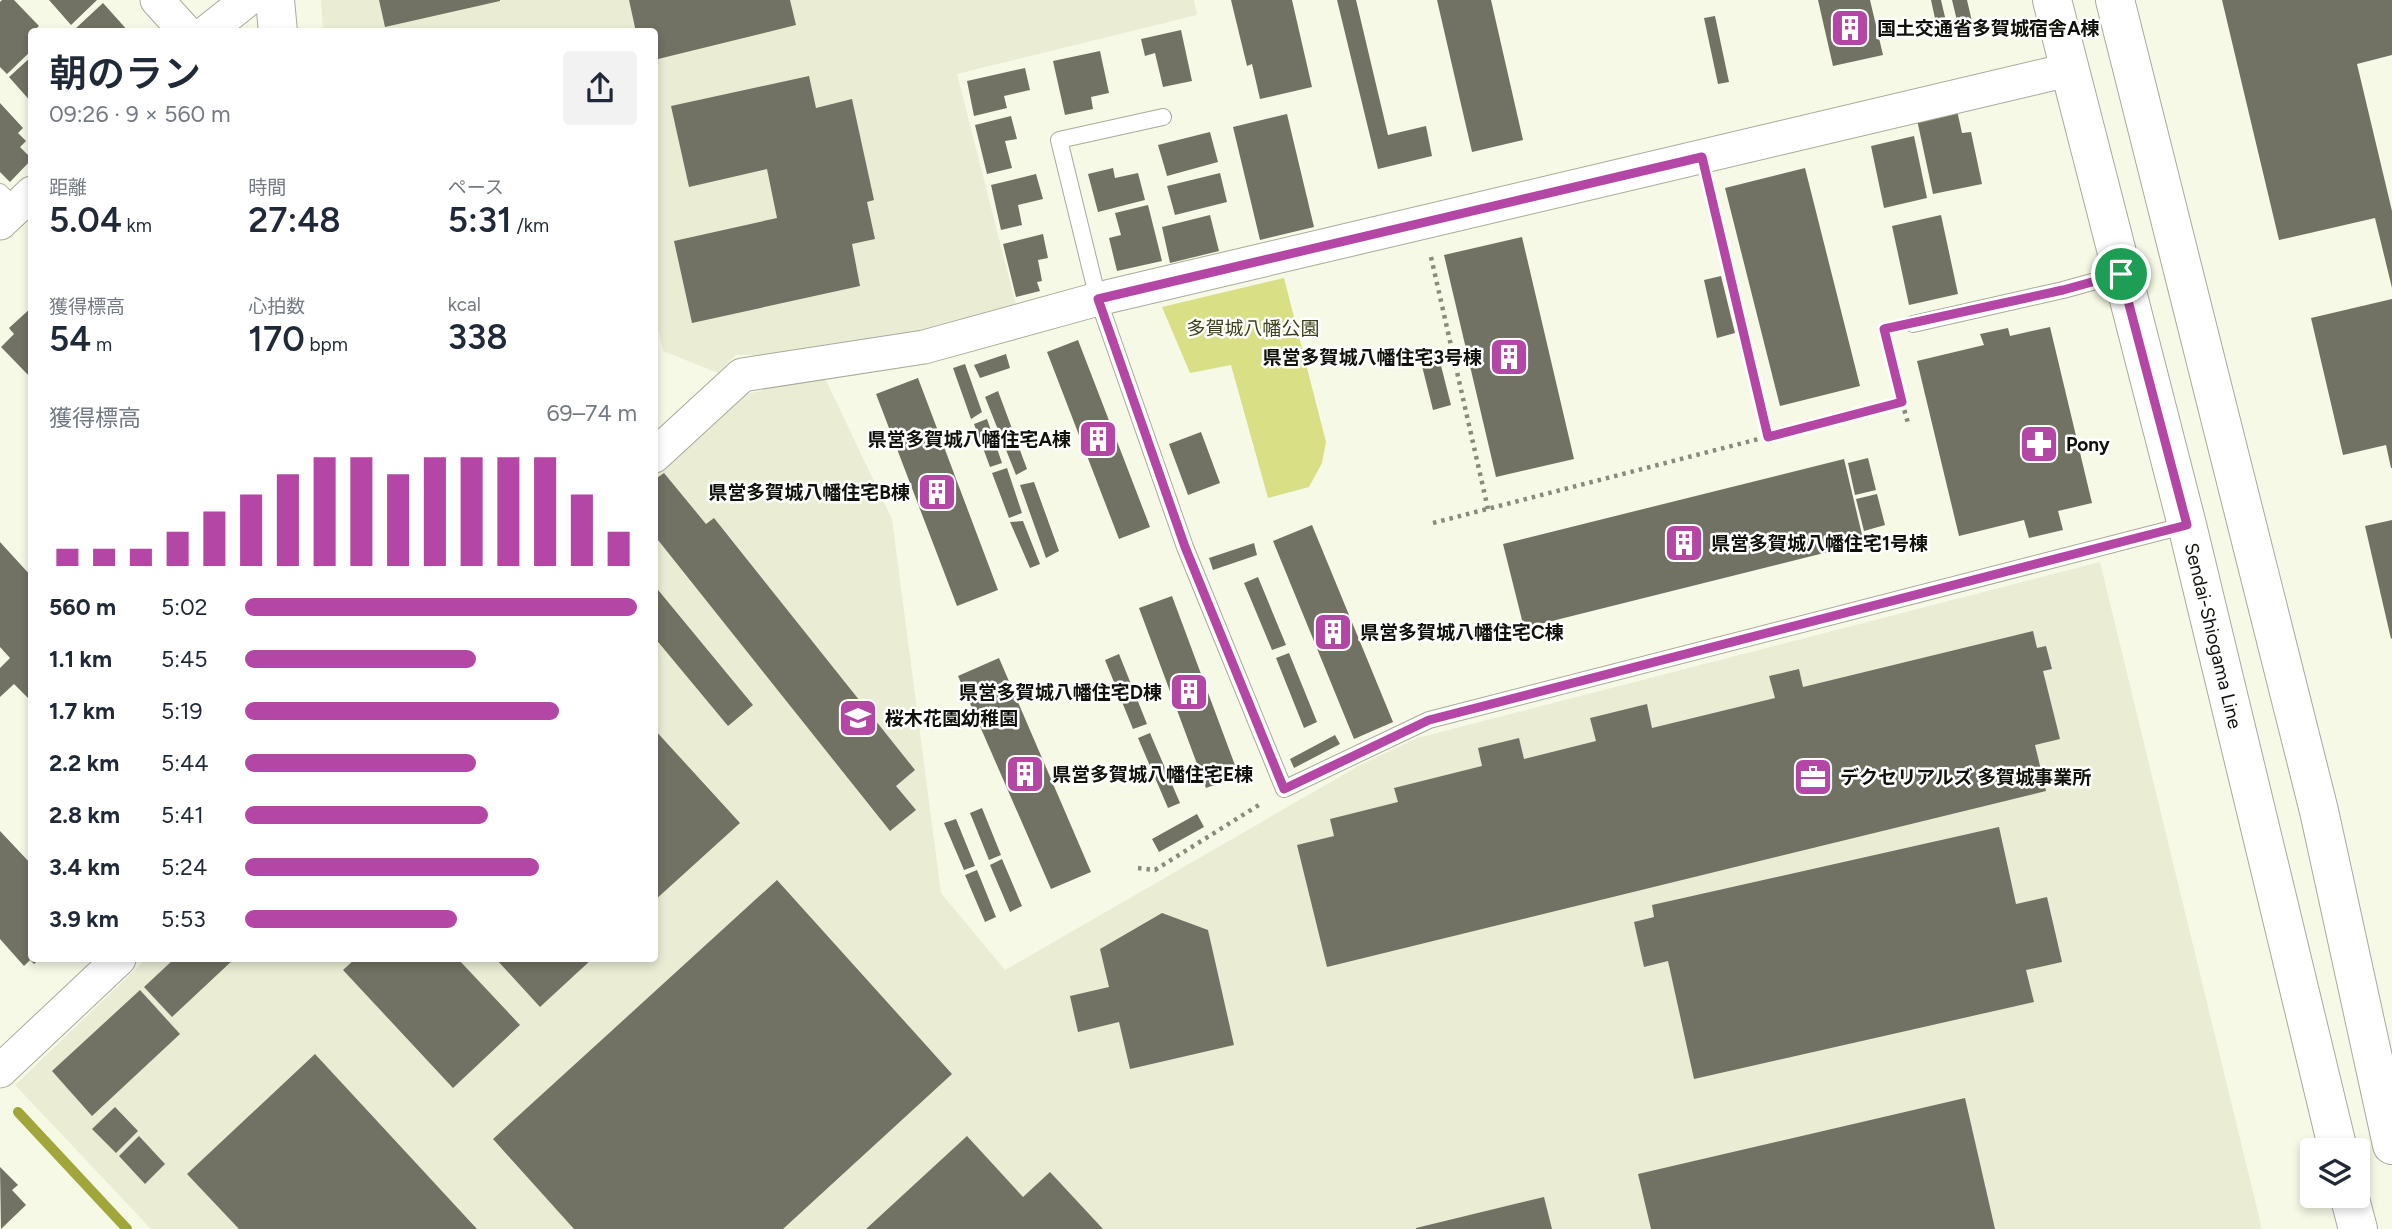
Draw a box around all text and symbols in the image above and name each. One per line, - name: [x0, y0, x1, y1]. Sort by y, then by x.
- building icon: 国土交通省多賀城宿舎A棟: [1829, 7, 1871, 49]
- place label: 国土交通省多賀城宿舎A棟: [1877, 17, 2100, 40]
- text: 朝のラン: [49, 51, 201, 97]
- button: share: [563, 51, 637, 125]
- text: 09:26 · 9 × 560 m: [49, 100, 231, 128]
- text: 距離: [49, 176, 87, 199]
- text: 時間: [248, 176, 286, 199]
- text: ペース: [448, 176, 504, 199]
- text: 5.04: [49, 199, 122, 241]
- text: 27:48: [248, 199, 341, 241]
- text: 5:31: [448, 199, 512, 241]
- text: km: [122, 214, 152, 237]
- text: /km: [512, 214, 549, 237]
- pin: [2091, 244, 2151, 304]
- icon: arrive: [2102, 255, 2140, 293]
- text: kcal: [448, 293, 481, 316]
- text: 獲得標高: [49, 295, 125, 318]
- text: 心拍数: [248, 295, 305, 318]
- text: 338: [448, 316, 508, 358]
- park label: 多賀城八幡公園: [1186, 317, 1320, 340]
- text: 54: [49, 318, 91, 360]
- text: 170: [248, 318, 305, 360]
- text: m: [91, 333, 112, 356]
- text: bpm: [305, 333, 348, 356]
- building icon: 県営多賀城八幡住宅3号棟: [1488, 336, 1530, 378]
- place label: 県営多賀城八幡住宅3号棟: [1262, 346, 1482, 369]
- text: 69–74 m: [546, 399, 637, 427]
- text: 獲得標高: [49, 404, 141, 432]
- building icon: 県営多賀城八幡住宅A棟: [1077, 418, 1119, 460]
- pharmacy icon: Pony: [2018, 423, 2060, 465]
- place label: 県営多賀城八幡住宅A棟: [867, 428, 1071, 451]
- place label: Pony: [2066, 433, 2110, 456]
- building icon: 県営多賀城八幡住宅B棟: [916, 471, 958, 513]
- place label: 県営多賀城八幡住宅B棟: [708, 481, 910, 504]
- building icon: 県営多賀城八幡住宅1号棟: [1663, 522, 1705, 564]
- place label: 県営多賀城八幡住宅1号棟: [1711, 532, 1928, 555]
- street label: Sendai-Shiogama Line: [2180, 541, 2247, 731]
- text: 560 m: [49, 593, 116, 621]
- text: 5:02: [161, 593, 208, 621]
- building icon: 県営多賀城八幡住宅C棟: [1312, 611, 1354, 653]
- place label: 県営多賀城八幡住宅C棟: [1360, 621, 1564, 644]
- text: 1.1 km: [49, 645, 112, 673]
- text: 5:45: [161, 645, 208, 673]
- building icon: 県営多賀城八幡住宅D棟: [1168, 671, 1210, 713]
- place label: 県営多賀城八幡住宅D棟: [959, 681, 1162, 704]
- text: 1.7 km: [49, 697, 115, 725]
- text: 5:19: [161, 697, 203, 725]
- school or university icon: 桜木花園幼稚園: [837, 697, 879, 739]
- place label: 桜木花園幼稚園: [885, 707, 1018, 730]
- text: 2.2 km: [49, 749, 119, 777]
- text: 5:44: [161, 749, 209, 777]
- building icon: 県営多賀城八幡住宅E棟: [1004, 753, 1046, 795]
- office icon: デクセリアルズ 多賀城事業所: [1792, 756, 1834, 798]
- place label: 県営多賀城八幡住宅E棟: [1052, 763, 1253, 786]
- place label: デクセリアルズ 多賀城事業所: [1840, 766, 2091, 789]
- text: 2.8 km: [49, 801, 120, 829]
- text: 5:41: [161, 801, 204, 829]
- text: 3.4 km: [49, 853, 120, 881]
- text: 5:24: [161, 853, 207, 881]
- text: 3.9 km: [49, 905, 119, 933]
- text: 5:53: [161, 905, 206, 933]
- map controls: [2300, 1138, 2370, 1208]
- button: layers: [2300, 1138, 2370, 1208]

